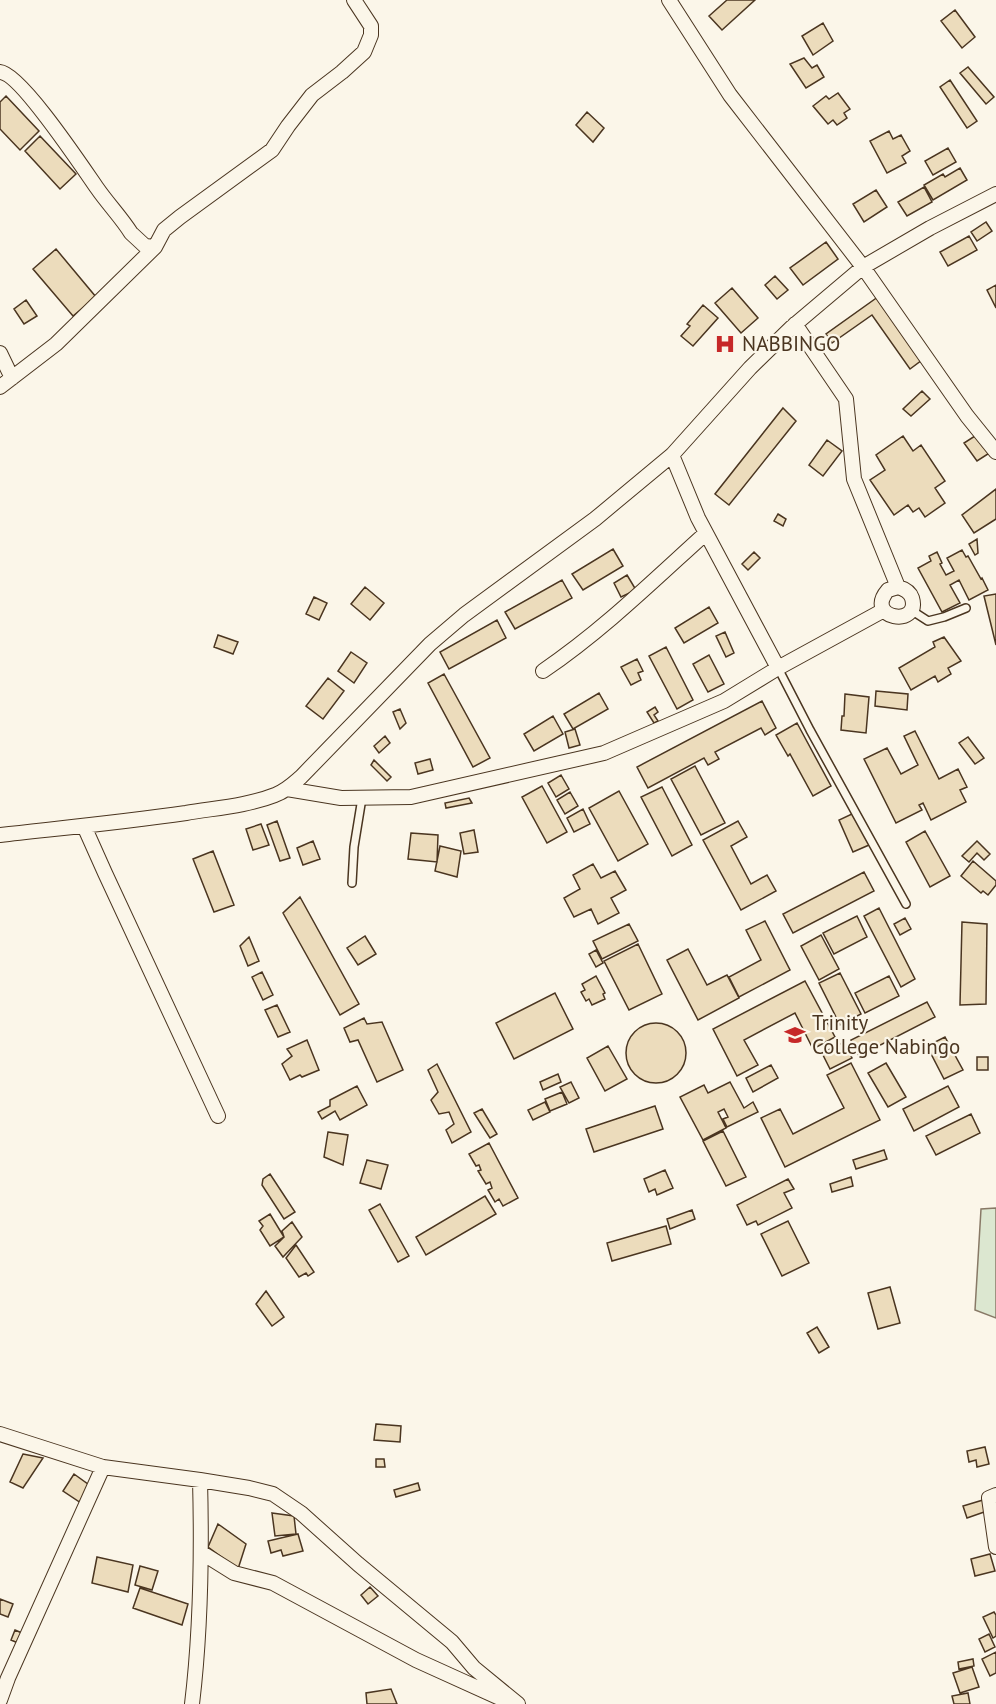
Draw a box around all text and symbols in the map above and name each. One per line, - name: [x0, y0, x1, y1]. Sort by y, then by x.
- place label: NABBINGO: [742, 330, 840, 357]
- hospital icon: NABBINGO: [713, 332, 737, 356]
- place label: Trinity College Nabingo: [812, 1009, 960, 1060]
- school or university icon: Trinity College Nabingo: [783, 1023, 807, 1047]

